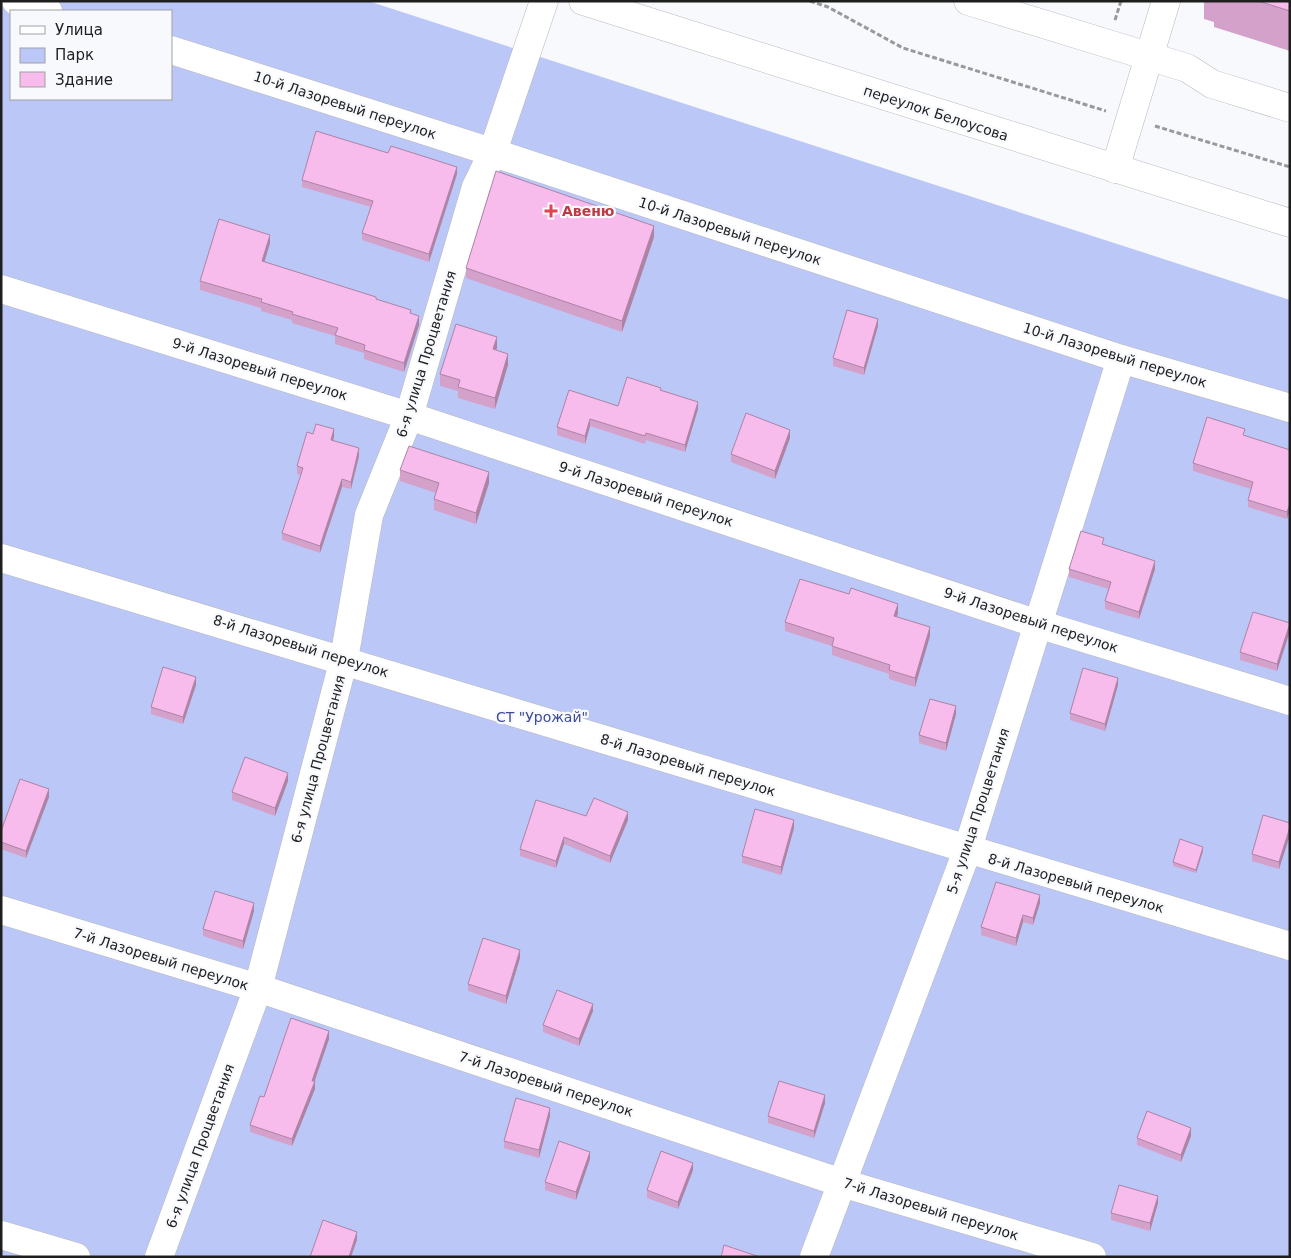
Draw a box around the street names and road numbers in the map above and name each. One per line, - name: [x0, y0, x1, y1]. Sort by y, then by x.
- street label: 10-й Лазоревый переулок: [252, 68, 438, 142]
- street label: переулок Белоусова: [862, 82, 1010, 144]
- street label: 10-й Лазоревый переулок: [637, 194, 823, 268]
- street label: 6-я улица Процветания: [393, 269, 459, 439]
- street label: 10-й Лазоревый переулок: [1021, 319, 1209, 391]
- street label: 9-й Лазоревый переулок: [170, 335, 350, 403]
- street label: 9-й Лазоревый переулок: [557, 458, 735, 530]
- street label: 9-й Лазоревый переулок: [942, 584, 1120, 656]
- street label: 8-й Лазоревый переулок: [211, 612, 391, 680]
- street label: 6-я улица Процветания: [288, 673, 348, 845]
- street label: 5-я улица Процветания: [944, 726, 1012, 896]
- street label: 8-й Лазоревый переулок: [598, 731, 778, 799]
- street label: 8-й Лазоревый переулок: [986, 850, 1166, 916]
- street label: 7-й Лазоревый переулок: [71, 925, 251, 993]
- street label: 7-й Лазоревый переулок: [457, 1048, 635, 1120]
- street label: 6-я улица Процветания: [163, 1062, 237, 1230]
- street label: 7-й Лазоревый переулок: [841, 1175, 1021, 1243]

